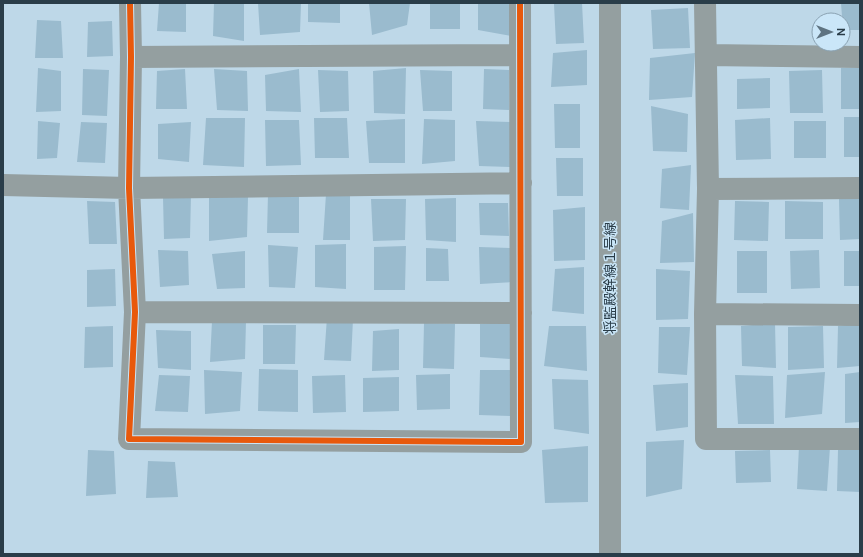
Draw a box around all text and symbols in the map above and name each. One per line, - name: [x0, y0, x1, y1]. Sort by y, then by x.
- north arrow: [811, 12, 851, 52]
- text: N: [834, 28, 848, 36]
- street label: 将監殿幹線１号線: [601, 222, 619, 334]

